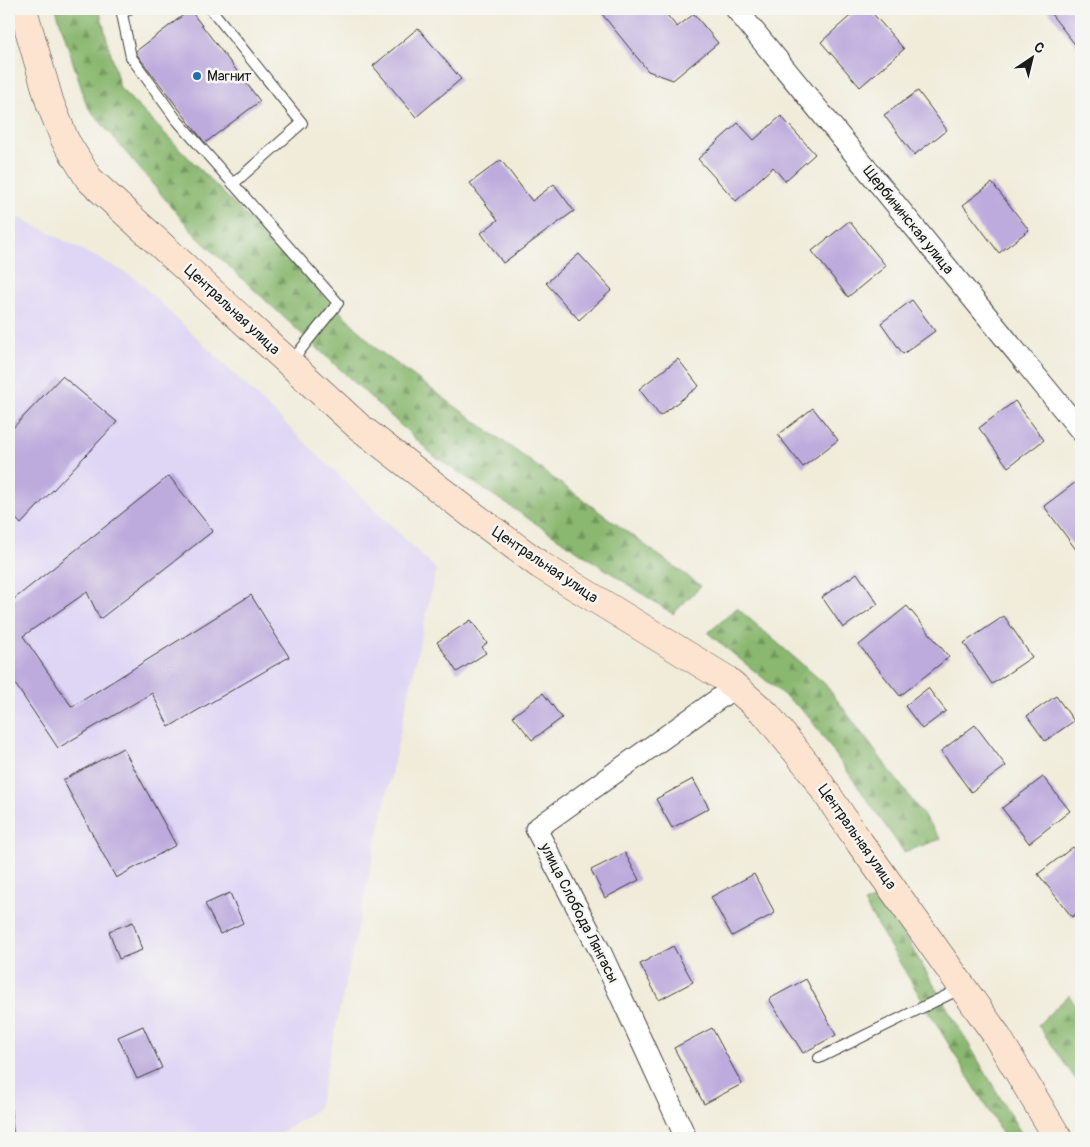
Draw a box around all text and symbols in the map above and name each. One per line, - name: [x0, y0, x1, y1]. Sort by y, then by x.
- north arrow: [1008, 32, 1058, 82]
- text: С: [1031, 38, 1048, 57]
- place label: Магнит: [207, 67, 252, 86]
- marker: Магнит: [191, 70, 203, 82]
- street label: Щербининская улица: [858, 162, 958, 278]
- street label: Центральная улица: [180, 261, 284, 359]
- street label: Центральная улица: [488, 522, 602, 608]
- street label: Центральная улица: [814, 781, 900, 893]
- street label: улица Слобода Лянгасы: [535, 839, 623, 986]

